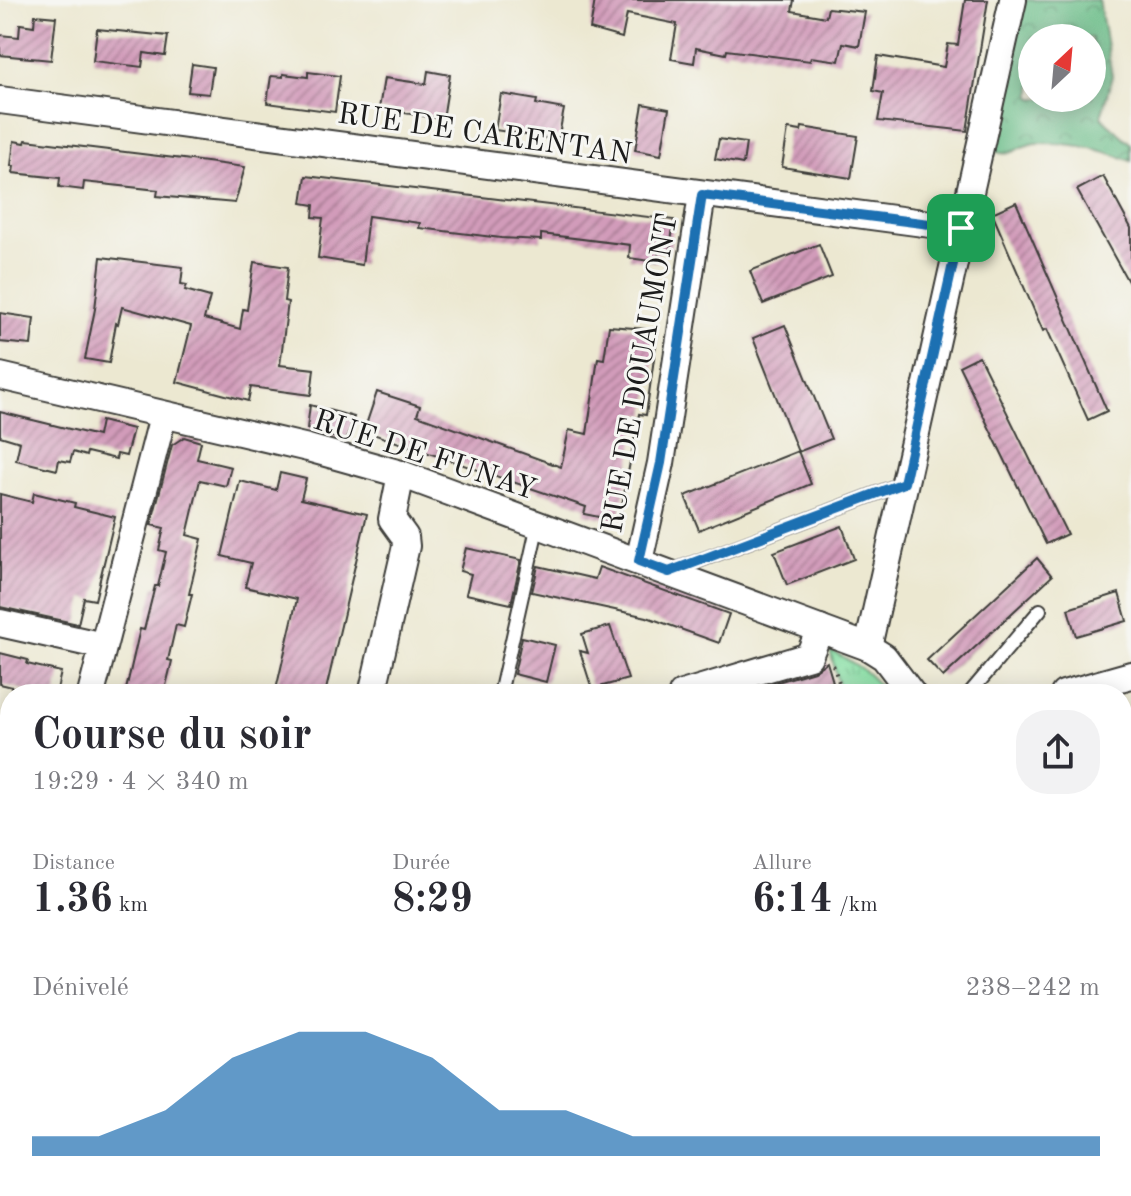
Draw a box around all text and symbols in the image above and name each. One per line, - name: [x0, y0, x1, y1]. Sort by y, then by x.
- north arrow: [1018, 24, 1106, 112]
- map controls: [1018, 24, 1106, 112]
- street label: RUE DE CARENTAN: [335, 99, 634, 171]
- pin: [927, 194, 995, 262]
- icon: arrive: [939, 206, 983, 250]
- street label: RUE DE DOUAUMONT: [598, 211, 684, 536]
- street label: RUE DE FUNAY: [309, 406, 540, 506]
- button: share: [1016, 710, 1100, 794]
- text: Course du soir: [32, 714, 312, 758]
- text: 19:29 · 4 × 340 m: [32, 769, 249, 795]
- text: Distance: [32, 852, 115, 874]
- text: Durée: [392, 852, 450, 874]
- text: Allure: [752, 852, 812, 874]
- text: 1.36: [32, 881, 113, 921]
- text: 8:29: [392, 881, 473, 921]
- text: 6:14: [752, 881, 833, 921]
- text: km: [113, 894, 148, 916]
- text: /km: [833, 894, 878, 916]
- text: Dénivelé: [32, 975, 129, 1001]
- text: 238–242 m: [965, 975, 1100, 1001]

